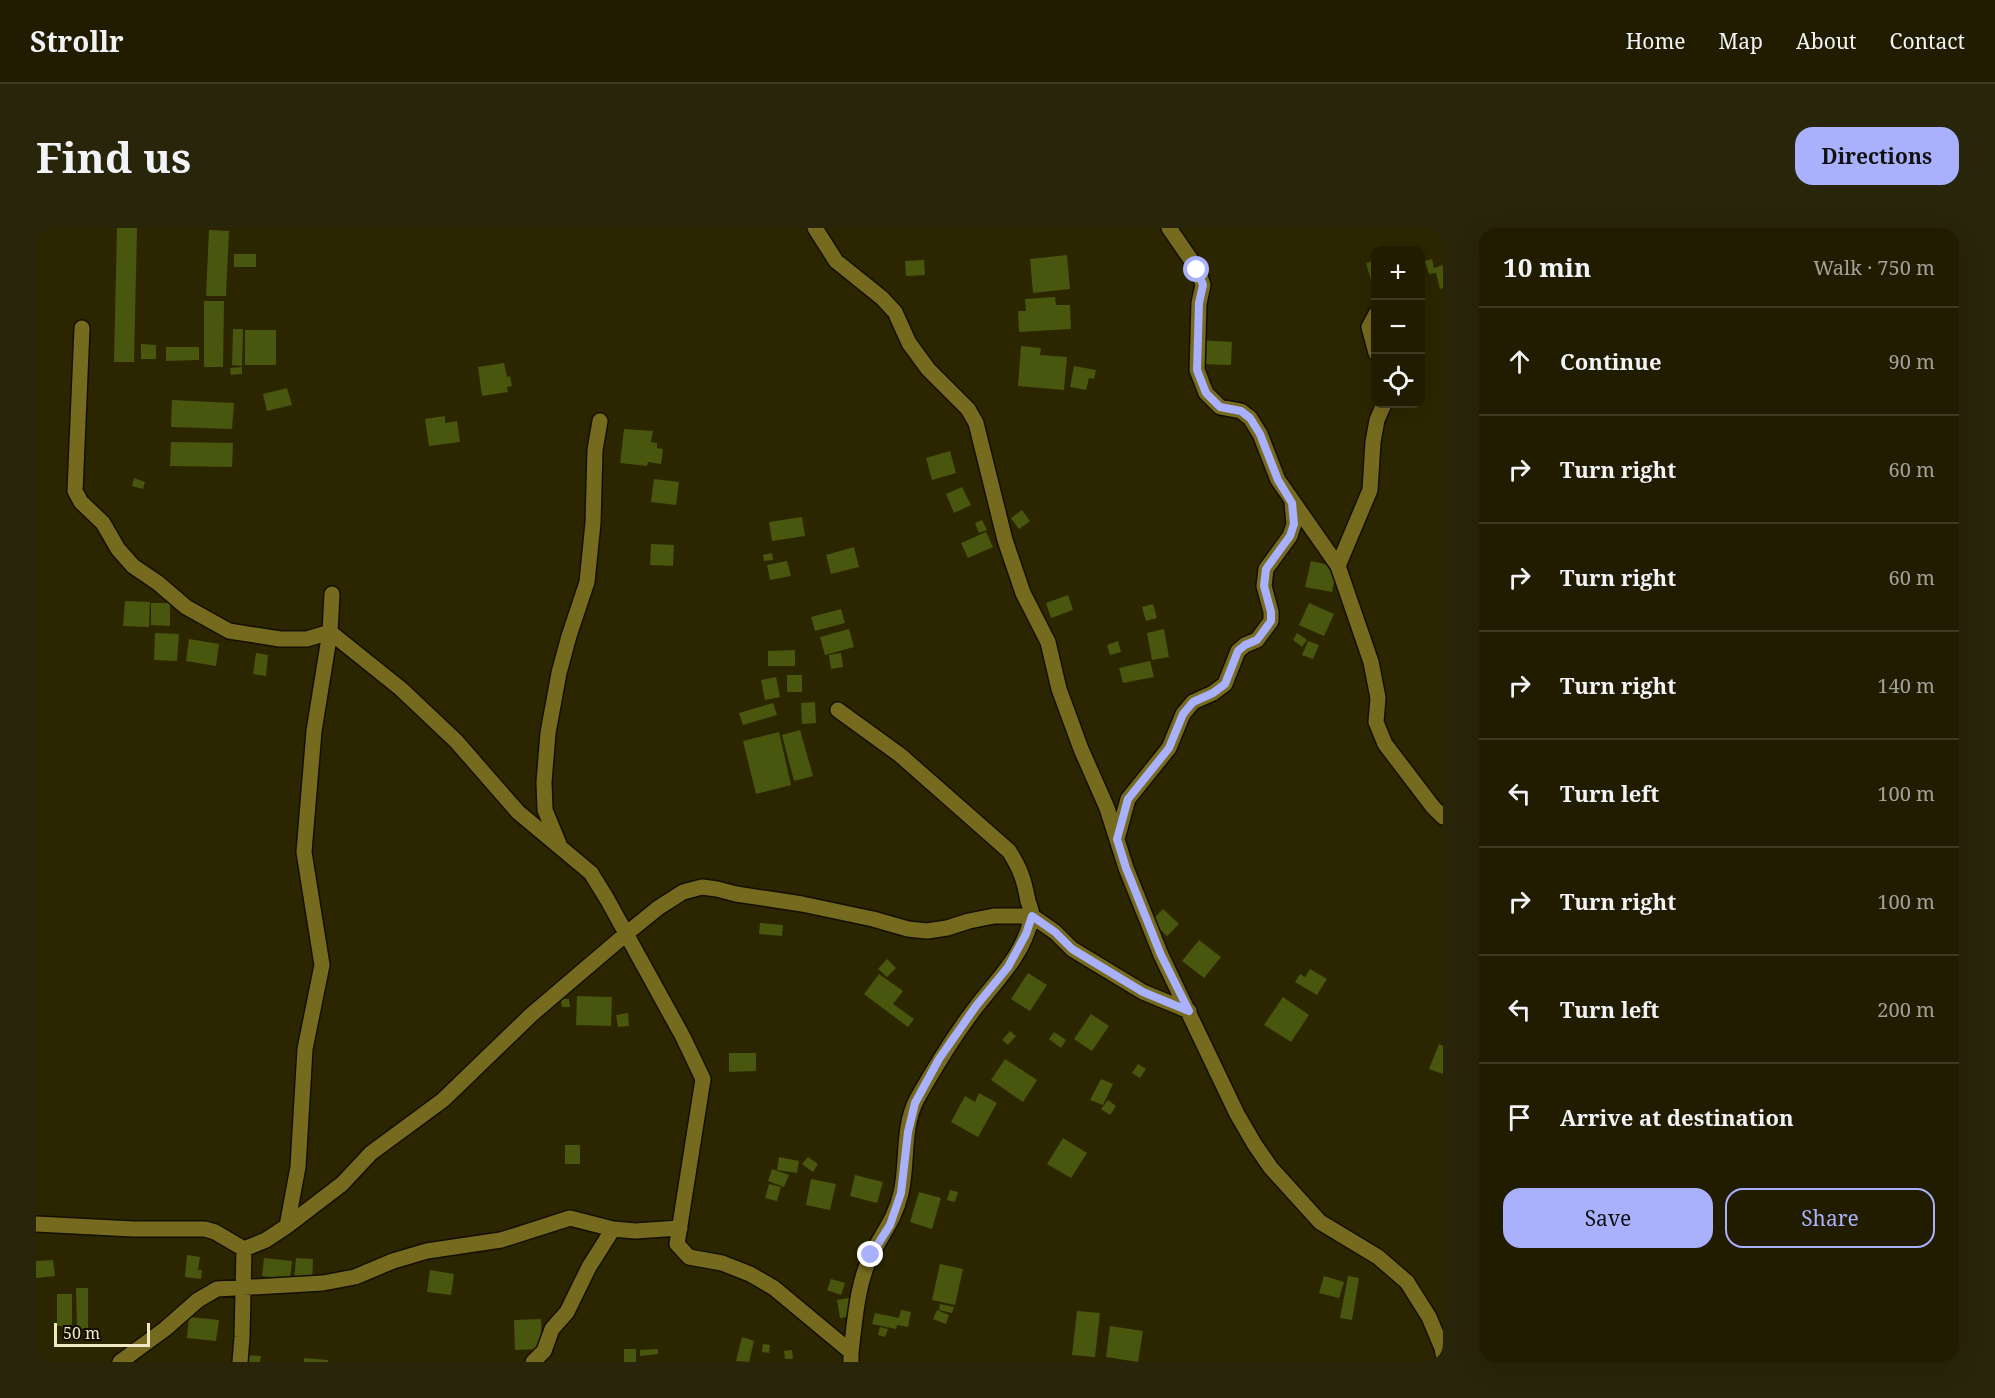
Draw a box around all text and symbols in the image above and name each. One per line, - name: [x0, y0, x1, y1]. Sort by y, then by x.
- text: Strollr: [30, 22, 124, 60]
- text: Home: [1626, 27, 1686, 55]
- text: Map: [1719, 27, 1763, 55]
- text: About: [1796, 27, 1857, 55]
- text: Contact: [1890, 27, 1965, 55]
- button: Directions: [1795, 127, 1959, 185]
- text: Find us: [36, 128, 191, 185]
- map controls: [1371, 246, 1425, 408]
- button: +: [1371, 246, 1425, 300]
- text: 10 min: [1503, 249, 1591, 285]
- text: Walk · 750 m: [1813, 254, 1935, 281]
- route start: [1183, 256, 1209, 282]
- button: −: [1371, 300, 1425, 354]
- icon: ahead: [1503, 345, 1536, 378]
- text: Continue: [1560, 346, 1662, 376]
- text: 90 m: [1889, 348, 1935, 375]
- button: locate: [1371, 354, 1425, 408]
- icon: right: [1503, 453, 1536, 486]
- text: Turn right: [1560, 454, 1676, 484]
- text: 60 m: [1889, 456, 1935, 483]
- icon: right: [1503, 561, 1536, 594]
- text: Turn right: [1560, 562, 1676, 592]
- text: 60 m: [1889, 564, 1935, 591]
- icon: right: [1503, 669, 1536, 702]
- text: Turn right: [1560, 670, 1676, 700]
- text: 140 m: [1877, 672, 1935, 699]
- icon: left: [1503, 777, 1536, 810]
- text: Turn left: [1560, 778, 1659, 808]
- text: 100 m: [1877, 780, 1935, 807]
- icon: right: [1503, 885, 1536, 918]
- text: Turn right: [1560, 886, 1676, 916]
- text: 100 m: [1877, 888, 1935, 915]
- icon: left: [1503, 993, 1536, 1026]
- text: Turn left: [1560, 994, 1659, 1024]
- text: 200 m: [1877, 996, 1935, 1023]
- icon: arrive: [1503, 1101, 1536, 1134]
- text: Arrive at destination: [1560, 1102, 1794, 1132]
- button: Save: [1503, 1188, 1713, 1248]
- button: Share: [1725, 1188, 1935, 1248]
- route end: [857, 1241, 883, 1267]
- scale bar: [54, 1320, 150, 1348]
- text: 50 m: [63, 1322, 100, 1344]

